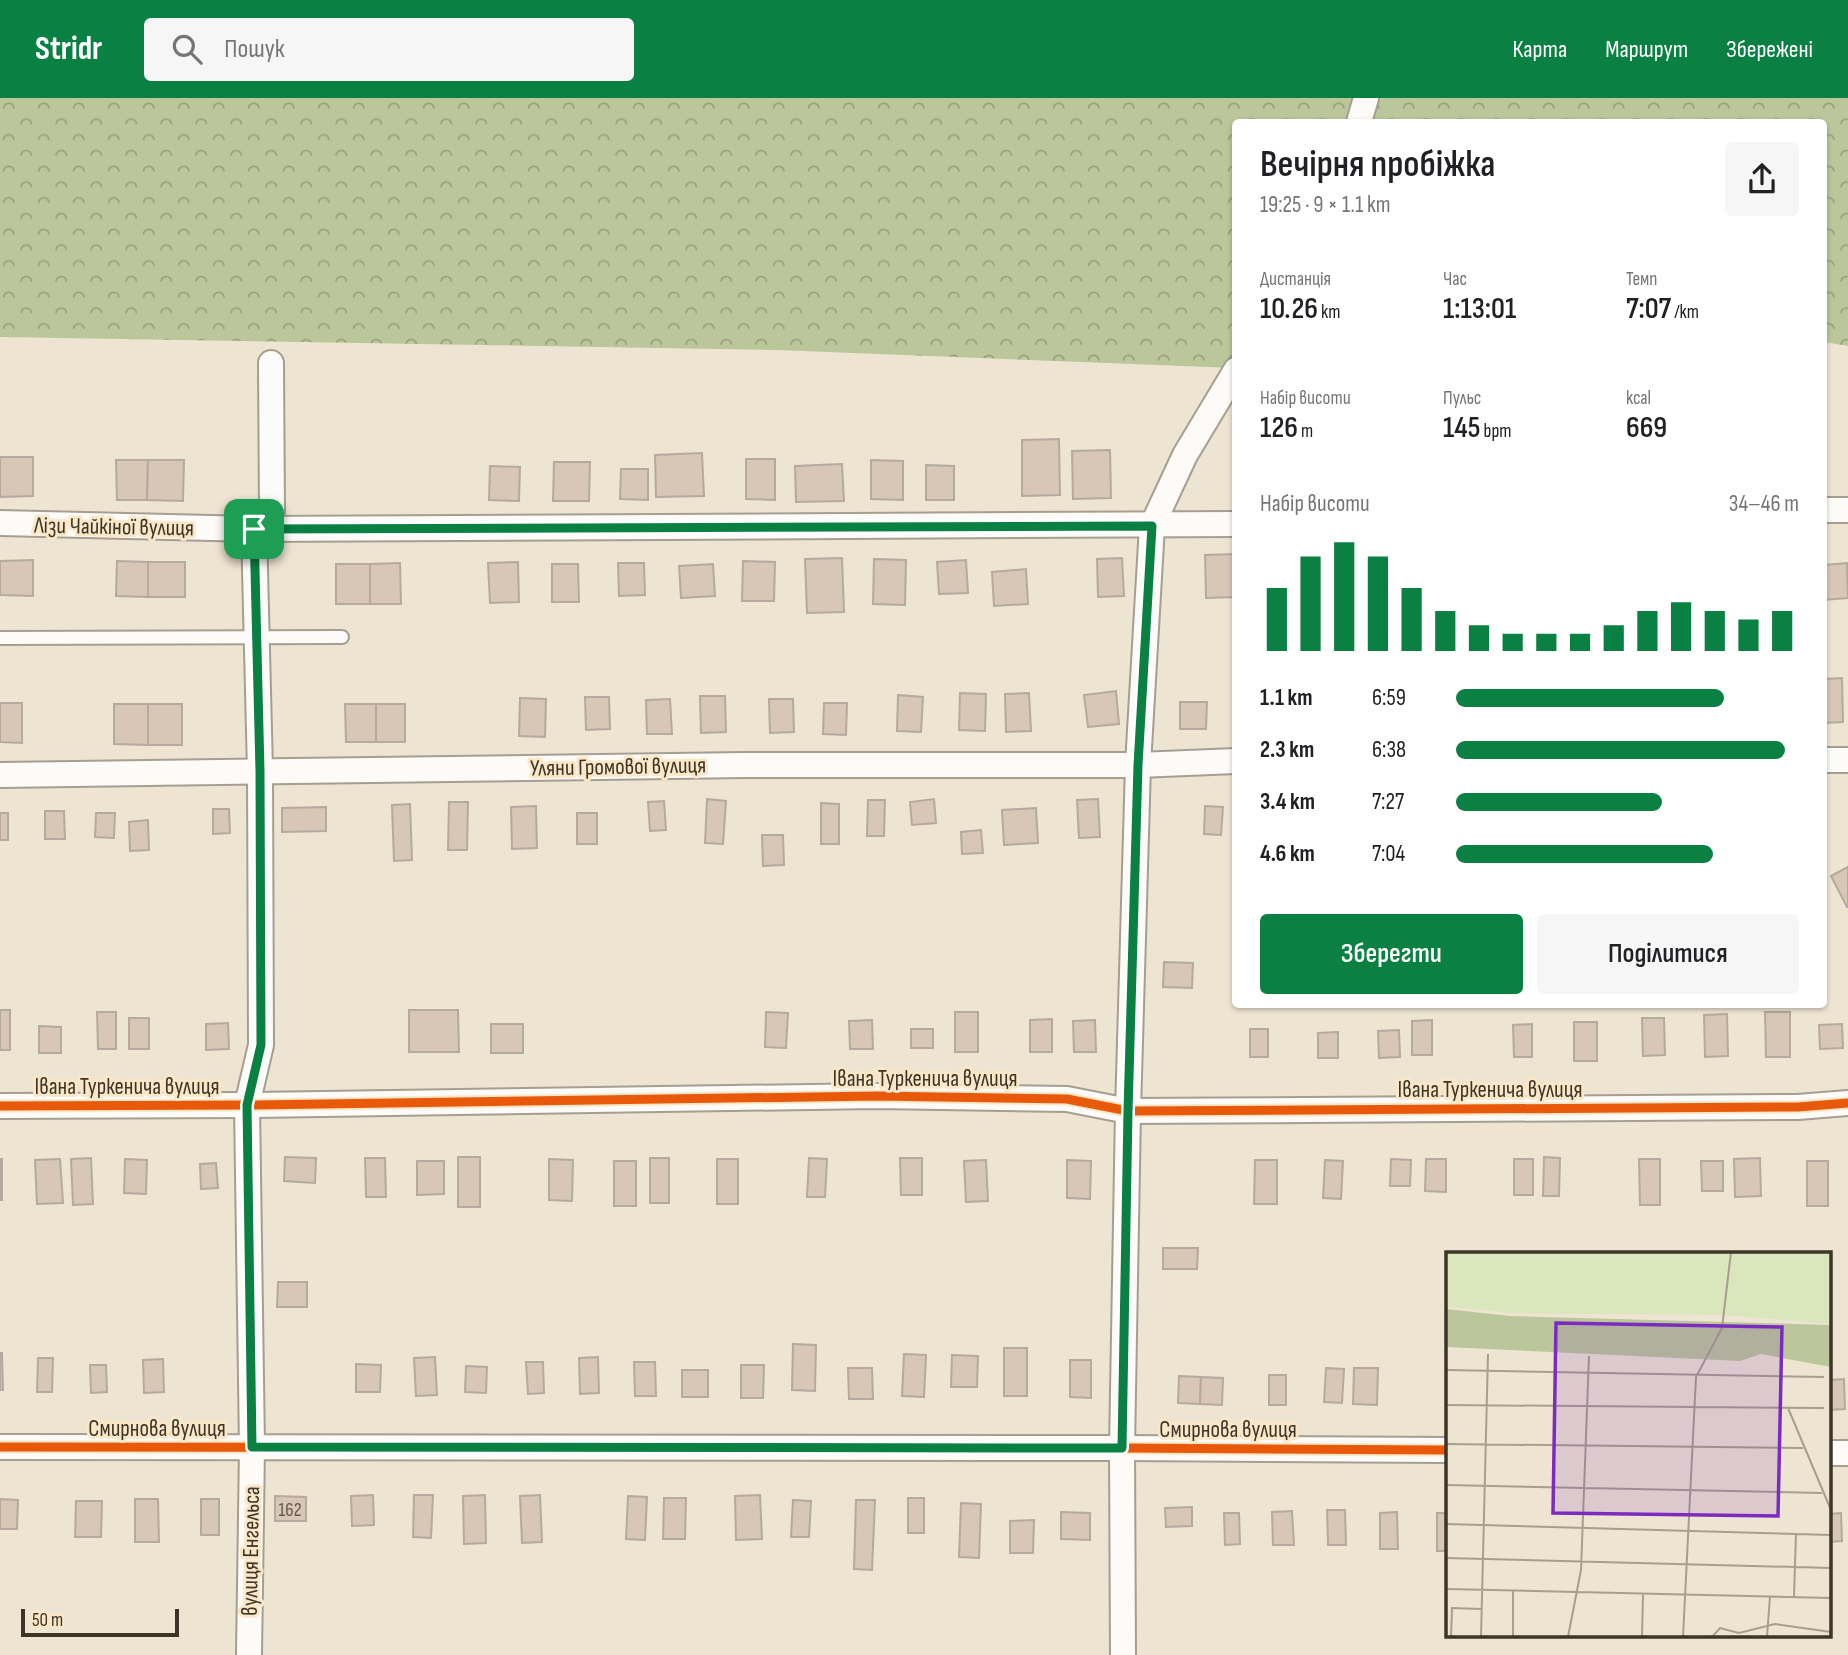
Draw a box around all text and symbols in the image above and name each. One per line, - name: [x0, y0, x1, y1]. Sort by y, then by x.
- search box: [144, 18, 634, 81]
- text: Stridr: [35, 29, 102, 69]
- icon: search: [168, 30, 206, 68]
- text: Пошук: [224, 34, 285, 65]
- text: Карта: [1513, 35, 1567, 64]
- text: Маршрут: [1605, 35, 1688, 64]
- text: Збережені: [1726, 35, 1813, 64]
- text: Вечірня пробіжка: [1260, 142, 1496, 187]
- button: share: [1725, 142, 1799, 216]
- text: 19:25 · 9 × 1.1 km: [1260, 191, 1390, 219]
- text: Дистанція: [1260, 268, 1331, 291]
- text: Час: [1443, 268, 1467, 291]
- text: Темп: [1626, 268, 1658, 291]
- text: 10.26: [1260, 291, 1318, 327]
- text: 1:13:01: [1443, 291, 1516, 327]
- text: 7:07: [1626, 291, 1671, 327]
- text: km: [1318, 301, 1340, 324]
- text: /km: [1671, 301, 1699, 324]
- text: Набір висоти: [1260, 387, 1351, 410]
- text: Пульс: [1443, 387, 1481, 410]
- text: kcal: [1626, 387, 1651, 410]
- text: 126: [1260, 410, 1298, 446]
- text: 145: [1443, 410, 1481, 446]
- text: 669: [1626, 410, 1667, 446]
- text: m: [1298, 420, 1313, 443]
- text: bpm: [1481, 420, 1511, 443]
- text: Набір висоти: [1260, 490, 1370, 518]
- text: 34–46 m: [1729, 490, 1799, 518]
- pin: [224, 499, 284, 559]
- icon: arrive: [235, 510, 273, 548]
- street label: Лізи Чайкіної вулиця: [33, 512, 194, 542]
- text: 1.1 km: [1260, 684, 1313, 712]
- text: 6:59: [1372, 684, 1406, 712]
- text: 2.3 km: [1260, 736, 1314, 764]
- text: 6:38: [1372, 736, 1406, 764]
- street label: Уляни Громової вулиця: [530, 751, 706, 783]
- text: 3.4 km: [1260, 788, 1315, 816]
- text: 7:27: [1372, 788, 1404, 816]
- text: 4.6 km: [1260, 840, 1315, 868]
- text: 7:04: [1372, 840, 1405, 868]
- button: Зберегти: [1260, 914, 1523, 994]
- button: Поділитися: [1537, 914, 1799, 994]
- street label: Івана Туркенича вулиця: [833, 1065, 1017, 1093]
- street label: Івана Туркенича вулиця: [35, 1073, 219, 1101]
- street label: Івана Туркенича вулиця: [1398, 1076, 1582, 1104]
- inset map: [1446, 1252, 1830, 1638]
- street label: Смирнова вулиця: [88, 1415, 226, 1443]
- street label: Смирнова вулиця: [1159, 1416, 1297, 1444]
- street label: вулиця Енгельса: [236, 1486, 266, 1616]
- house number: 162: [279, 1499, 301, 1522]
- scale bar: [21, 1606, 178, 1638]
- text: 50 m: [32, 1609, 63, 1632]

